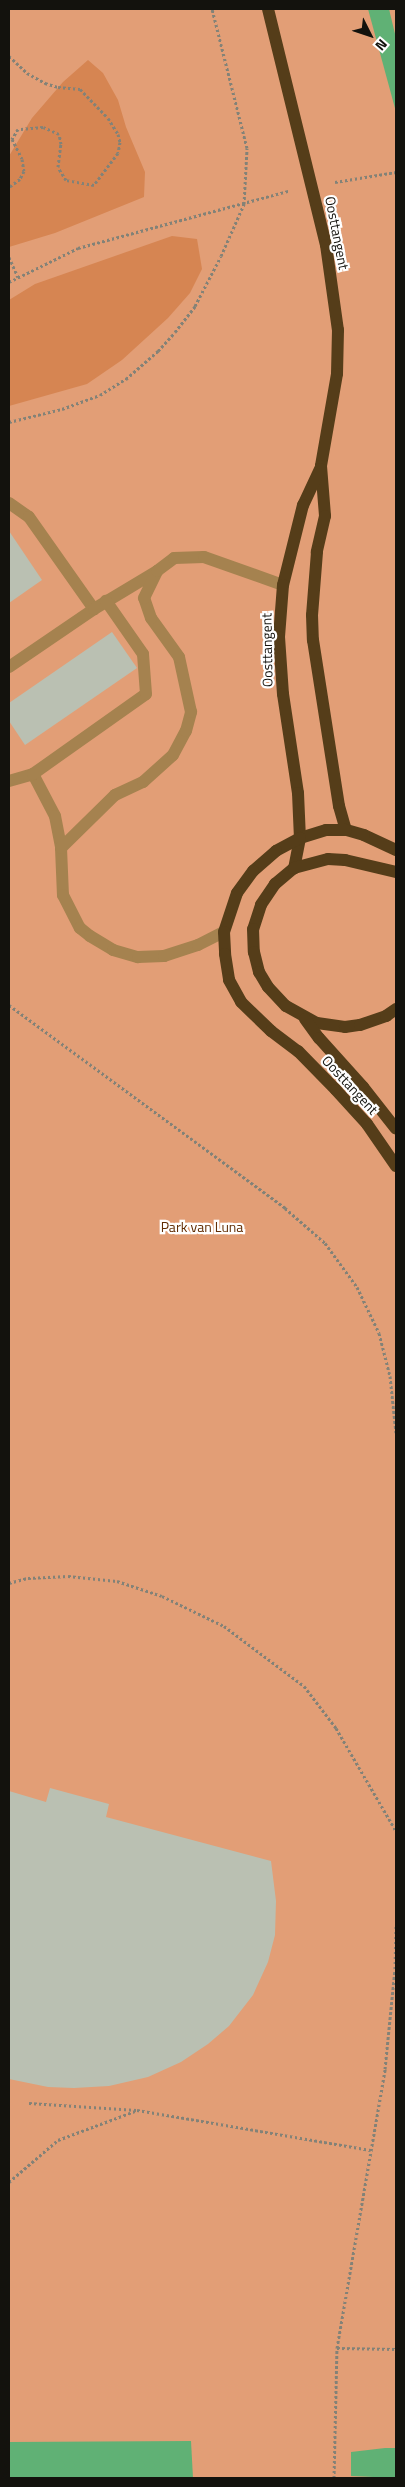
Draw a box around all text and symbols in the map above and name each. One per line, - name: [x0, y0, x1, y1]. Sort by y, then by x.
- north arrow: [345, 10, 395, 60]
- text: N: [371, 35, 393, 56]
- street label: Oosttangent: [322, 195, 352, 271]
- street label: Oosttangent: [258, 613, 276, 687]
- street label: Oosttangent: [319, 1052, 381, 1118]
- park label: Park van Luna: [161, 1219, 243, 1235]

